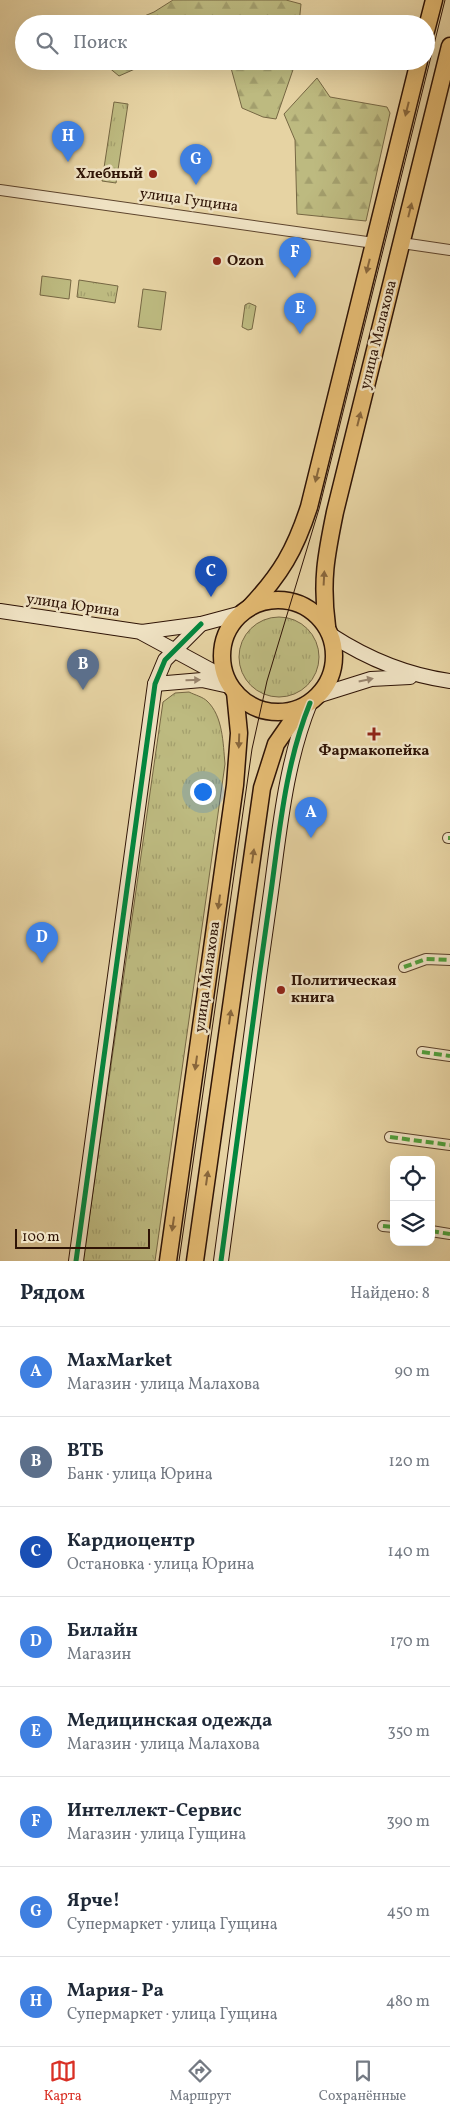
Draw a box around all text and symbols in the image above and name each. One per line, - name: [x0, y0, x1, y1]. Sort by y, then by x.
- search box: [15, 15, 435, 70]
- icon: search: [33, 29, 61, 57]
- text: Поиск: [73, 30, 127, 56]
- one-way arrow: [403, 101, 411, 116]
- pin: H: [52, 121, 84, 162]
- pin: G: [180, 144, 212, 185]
- place label: Хлебный: [76, 164, 143, 185]
- marker: Хлебный: [147, 168, 159, 180]
- street label: улица Гущина: [138, 184, 240, 218]
- one-way arrow: [406, 203, 414, 218]
- pin: F: [279, 237, 311, 278]
- place label: Ozon: [227, 251, 264, 272]
- marker: Ozon: [211, 255, 223, 267]
- one-way arrow: [364, 259, 372, 274]
- street label: улица Малахова: [355, 278, 403, 392]
- pin: E: [284, 293, 316, 334]
- one-way arrow: [355, 412, 363, 427]
- one-way arrow: [312, 468, 320, 483]
- pin: C: [195, 556, 227, 597]
- one-way arrow: [320, 570, 328, 586]
- street label: улица Юрина: [25, 589, 121, 623]
- pin: B: [67, 649, 99, 690]
- one-way arrow: [186, 676, 202, 684]
- one-way arrow: [358, 676, 374, 684]
- marker: Фармакопейка: [368, 728, 380, 740]
- one-way arrow: [234, 733, 242, 749]
- place label: Фармакопейка: [318, 741, 430, 762]
- your location: [190, 779, 216, 805]
- pin: A: [295, 797, 327, 838]
- one-way arrow: [249, 848, 257, 864]
- one-way arrow: [215, 894, 223, 910]
- street label: улица Малахова: [190, 920, 226, 1034]
- pin: D: [26, 922, 58, 963]
- place label: Политическая книга: [291, 971, 397, 1009]
- marker: Политическая книга: [275, 984, 287, 996]
- one-way arrow: [226, 1009, 234, 1025]
- one-way arrow: [192, 1055, 200, 1071]
- map controls: [390, 1156, 435, 1246]
- button: locate: [390, 1156, 435, 1201]
- one-way arrow: [203, 1170, 211, 1186]
- button: layers: [390, 1201, 435, 1246]
- one-way arrow: [169, 1216, 177, 1232]
- scale bar: [15, 1226, 150, 1249]
- text: 100 m: [22, 1228, 60, 1247]
- text: Рядом: [20, 1279, 85, 1308]
- text: Найдено: 8: [350, 1283, 430, 1305]
- text: MaxMarket: [67, 1348, 172, 1374]
- text: A: [30, 1361, 42, 1383]
- text: 90 m: [394, 1361, 430, 1383]
- text: Магазин · улица Малахова: [67, 1374, 260, 1396]
- text: ВТБ: [67, 1438, 104, 1464]
- text: B: [31, 1451, 41, 1473]
- text: 120 m: [388, 1451, 430, 1473]
- text: Банк · улица Юрина: [67, 1464, 213, 1486]
- text: Кардиоцентр: [67, 1528, 195, 1554]
- text: C: [31, 1541, 41, 1563]
- text: 140 m: [388, 1541, 430, 1563]
- text: Остановка · улица Юрина: [67, 1554, 254, 1576]
- text: Билайн: [67, 1618, 138, 1644]
- text: D: [30, 1631, 42, 1653]
- text: 170 m: [390, 1631, 430, 1653]
- text: Магазин: [67, 1644, 131, 1666]
- text: Медицинская одежда: [67, 1708, 272, 1734]
- text: E: [31, 1721, 41, 1743]
- text: 350 m: [387, 1721, 430, 1743]
- text: Магазин · улица Малахова: [67, 1734, 260, 1756]
- text: Интеллект-Сервис: [67, 1798, 242, 1824]
- text: F: [31, 1811, 41, 1833]
- text: 390 m: [387, 1811, 430, 1833]
- text: Магазин · улица Гущина: [67, 1824, 246, 1846]
- text: Ярче!: [67, 1888, 120, 1914]
- text: G: [30, 1901, 42, 1923]
- text: 450 m: [387, 1901, 430, 1923]
- text: Супермаркет · улица Гущина: [67, 1914, 278, 1936]
- text: Мария- Ра: [67, 1978, 164, 2004]
- text: H: [30, 1991, 42, 2013]
- text: 480 m: [386, 1991, 430, 2013]
- text: Супермаркет · улица Гущина: [67, 2004, 278, 2026]
- tab: Карта: [44, 2057, 82, 2106]
- tab: Маршрут: [169, 2057, 231, 2106]
- tab: Сохранённые: [319, 2057, 406, 2106]

